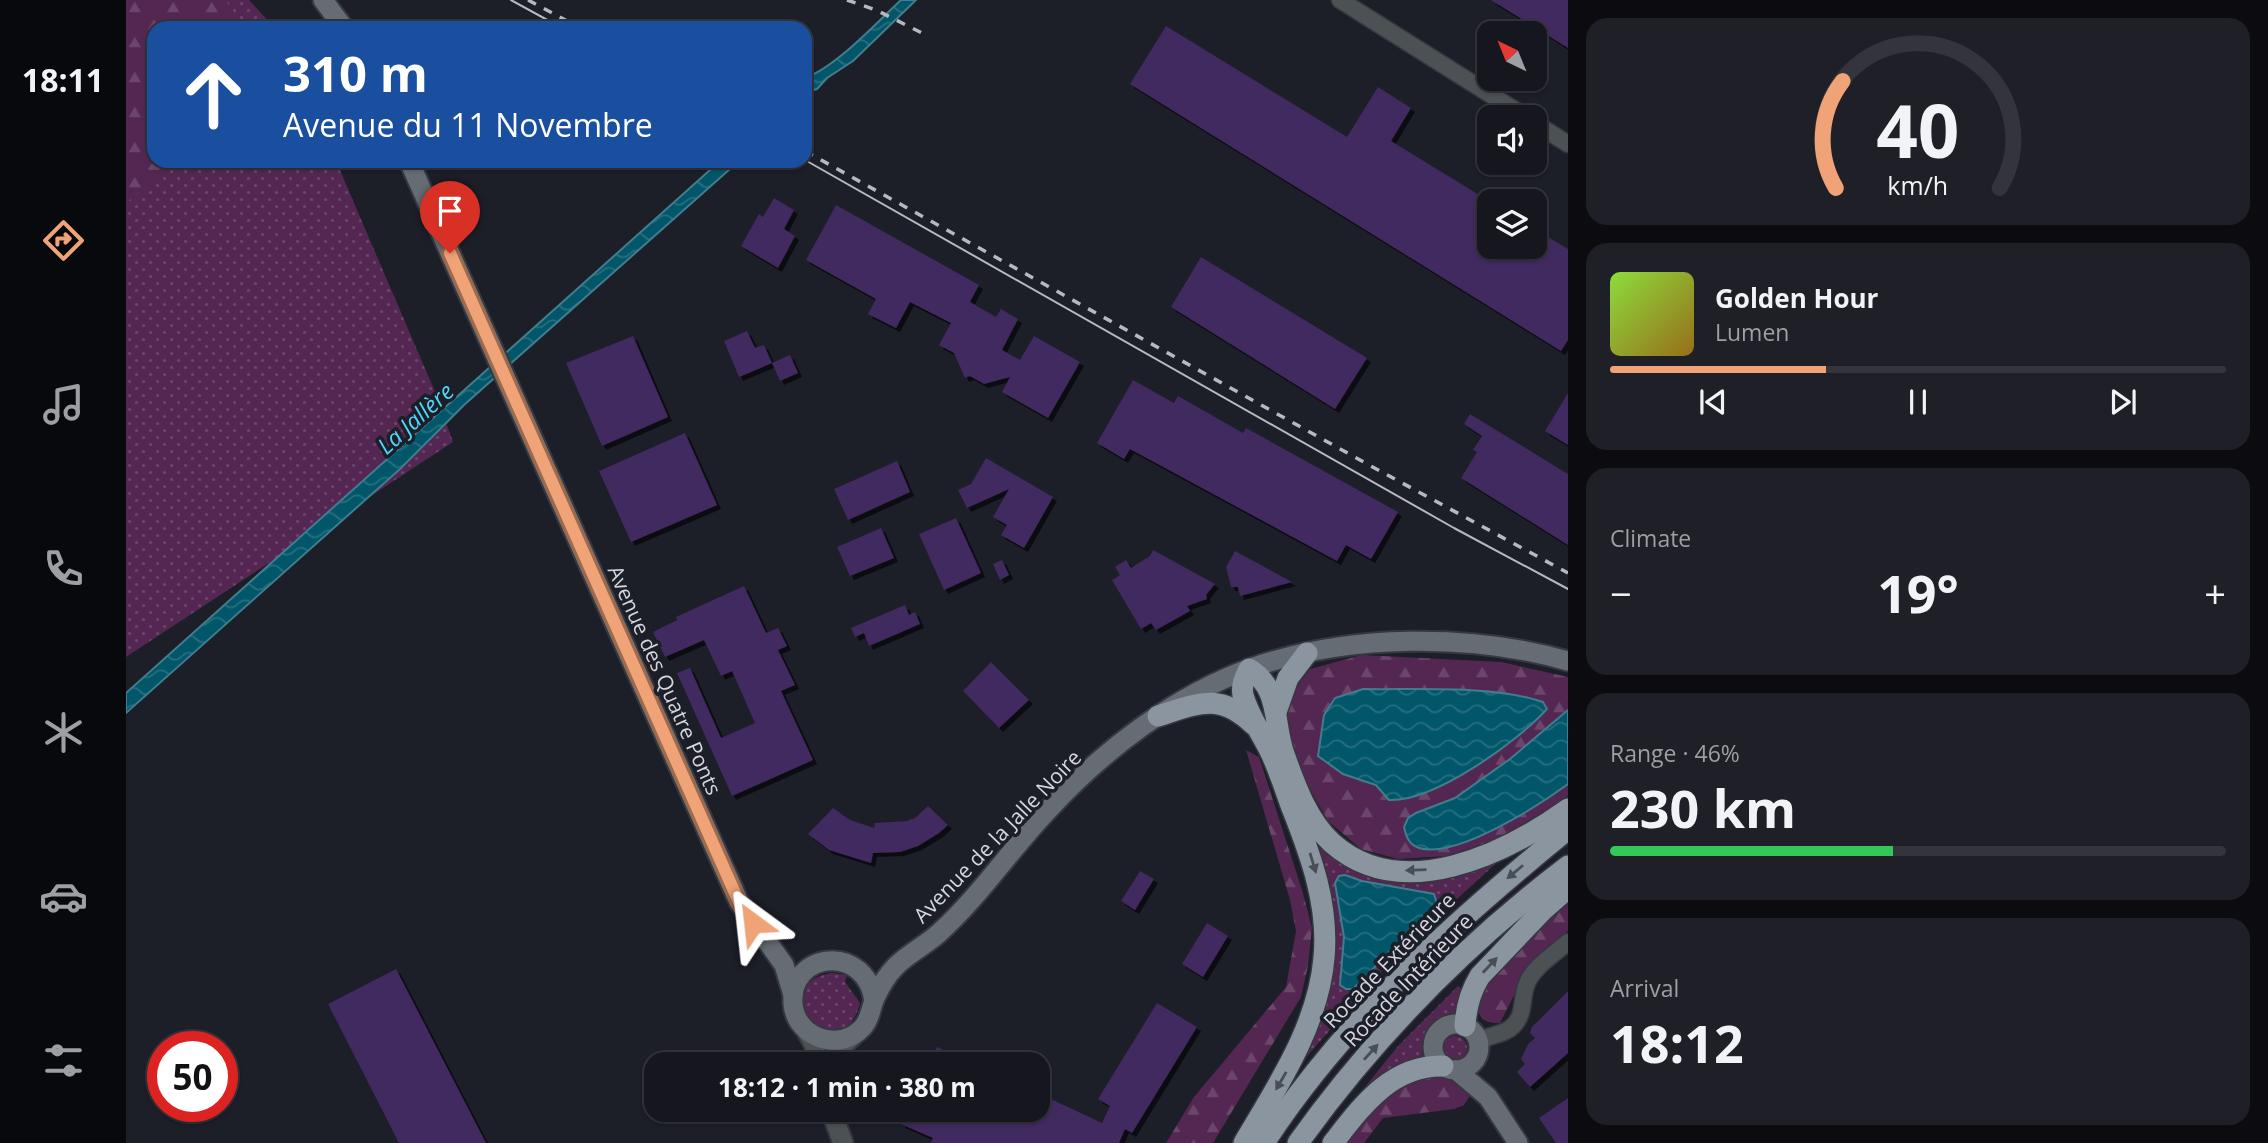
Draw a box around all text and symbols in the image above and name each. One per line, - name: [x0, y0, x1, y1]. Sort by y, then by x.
- north arrow: [1477, 21, 1547, 91]
- map controls: [1477, 21, 1547, 259]
- text: 310 m: [283, 40, 428, 106]
- icon: ahead: [168, 49, 259, 140]
- text: 18:11: [22, 58, 104, 101]
- text: 40: [1876, 80, 1960, 179]
- text: Avenue du 11 Novembre: [283, 103, 653, 146]
- button: sound: [1477, 105, 1547, 175]
- text: km/h: [1888, 167, 1948, 201]
- pin: [420, 181, 480, 253]
- button: layers: [1477, 189, 1547, 259]
- icon: arrive: [431, 192, 469, 230]
- icon: directions: [39, 216, 88, 265]
- text: Golden Hour: [1715, 280, 1878, 316]
- text: Lumen: [1715, 316, 1789, 348]
- water label: La Jallère: [370, 375, 460, 461]
- icon: music: [39, 380, 88, 429]
- icon: previous: [1694, 383, 1732, 421]
- icon: pause: [1899, 383, 1937, 421]
- icon: next: [2104, 383, 2142, 421]
- text: Climate: [1610, 522, 1691, 554]
- icon: phone: [39, 544, 88, 593]
- text: 19°: [1877, 557, 1959, 628]
- street label: Avenue des Quatre Ponts: [602, 561, 728, 799]
- text: −: [1610, 567, 1632, 619]
- text: +: [2204, 567, 2226, 619]
- icon: climate: [39, 708, 88, 757]
- text: Range · 46%: [1610, 737, 1740, 769]
- street label: Avenue de la Jalle Noire: [907, 743, 1087, 929]
- text: 230 km: [1610, 772, 1796, 843]
- one-way arrow: [1308, 853, 1318, 874]
- one-way arrow: [1507, 864, 1524, 879]
- one-way arrow: [1405, 865, 1427, 876]
- icon: car: [39, 872, 88, 921]
- position arrow: [716, 886, 790, 960]
- street label: Rocade Extérieure: [1317, 886, 1461, 1034]
- street label: Rocade Intérieure: [1337, 908, 1479, 1052]
- one-way arrow: [1482, 956, 1498, 974]
- text: Arrival: [1610, 972, 1679, 1004]
- text: 18:12: [1610, 1007, 1744, 1078]
- speed limit sign: 50: [147, 1031, 238, 1122]
- icon: filters: [39, 1036, 88, 1085]
- one-way arrow: [1363, 1043, 1379, 1060]
- text: 18:12 · 1 min · 380 m: [718, 1069, 976, 1105]
- one-way arrow: [1275, 1071, 1287, 1090]

